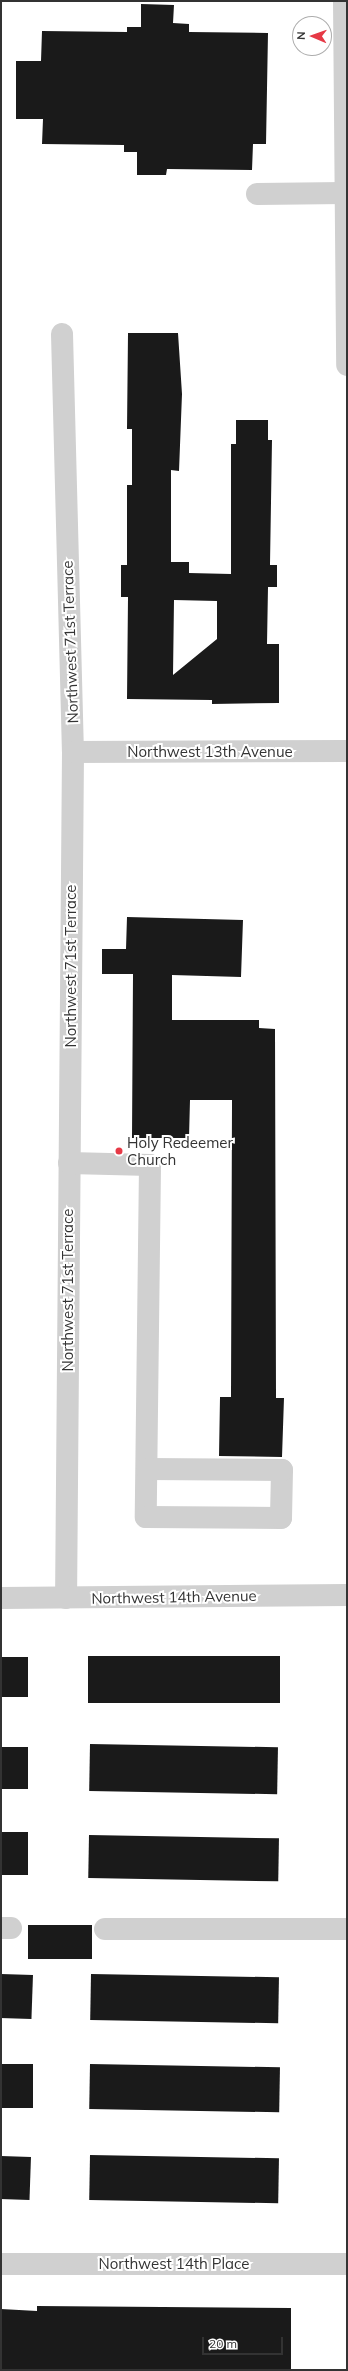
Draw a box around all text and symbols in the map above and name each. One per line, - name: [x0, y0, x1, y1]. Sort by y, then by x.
- north arrow: [292, 16, 332, 56]
- text: N: [294, 31, 308, 40]
- street label: Northwest 71st Terrace: [58, 560, 82, 724]
- street label: Northwest 13th Avenue: [127, 743, 293, 761]
- street label: Northwest 71st Terrace: [62, 884, 80, 1048]
- place label: Holy Redeemer Church: [127, 1133, 233, 1168]
- marker: Holy Redeemer Church: [114, 1146, 124, 1156]
- street label: Northwest 71st Terrace: [59, 1208, 77, 1372]
- street label: Northwest 14th Avenue: [91, 1587, 257, 1607]
- street label: Northwest 14th Place: [99, 2255, 249, 2273]
- scale bar: [204, 2329, 285, 2355]
- text: 20 m: [209, 2336, 237, 2351]

